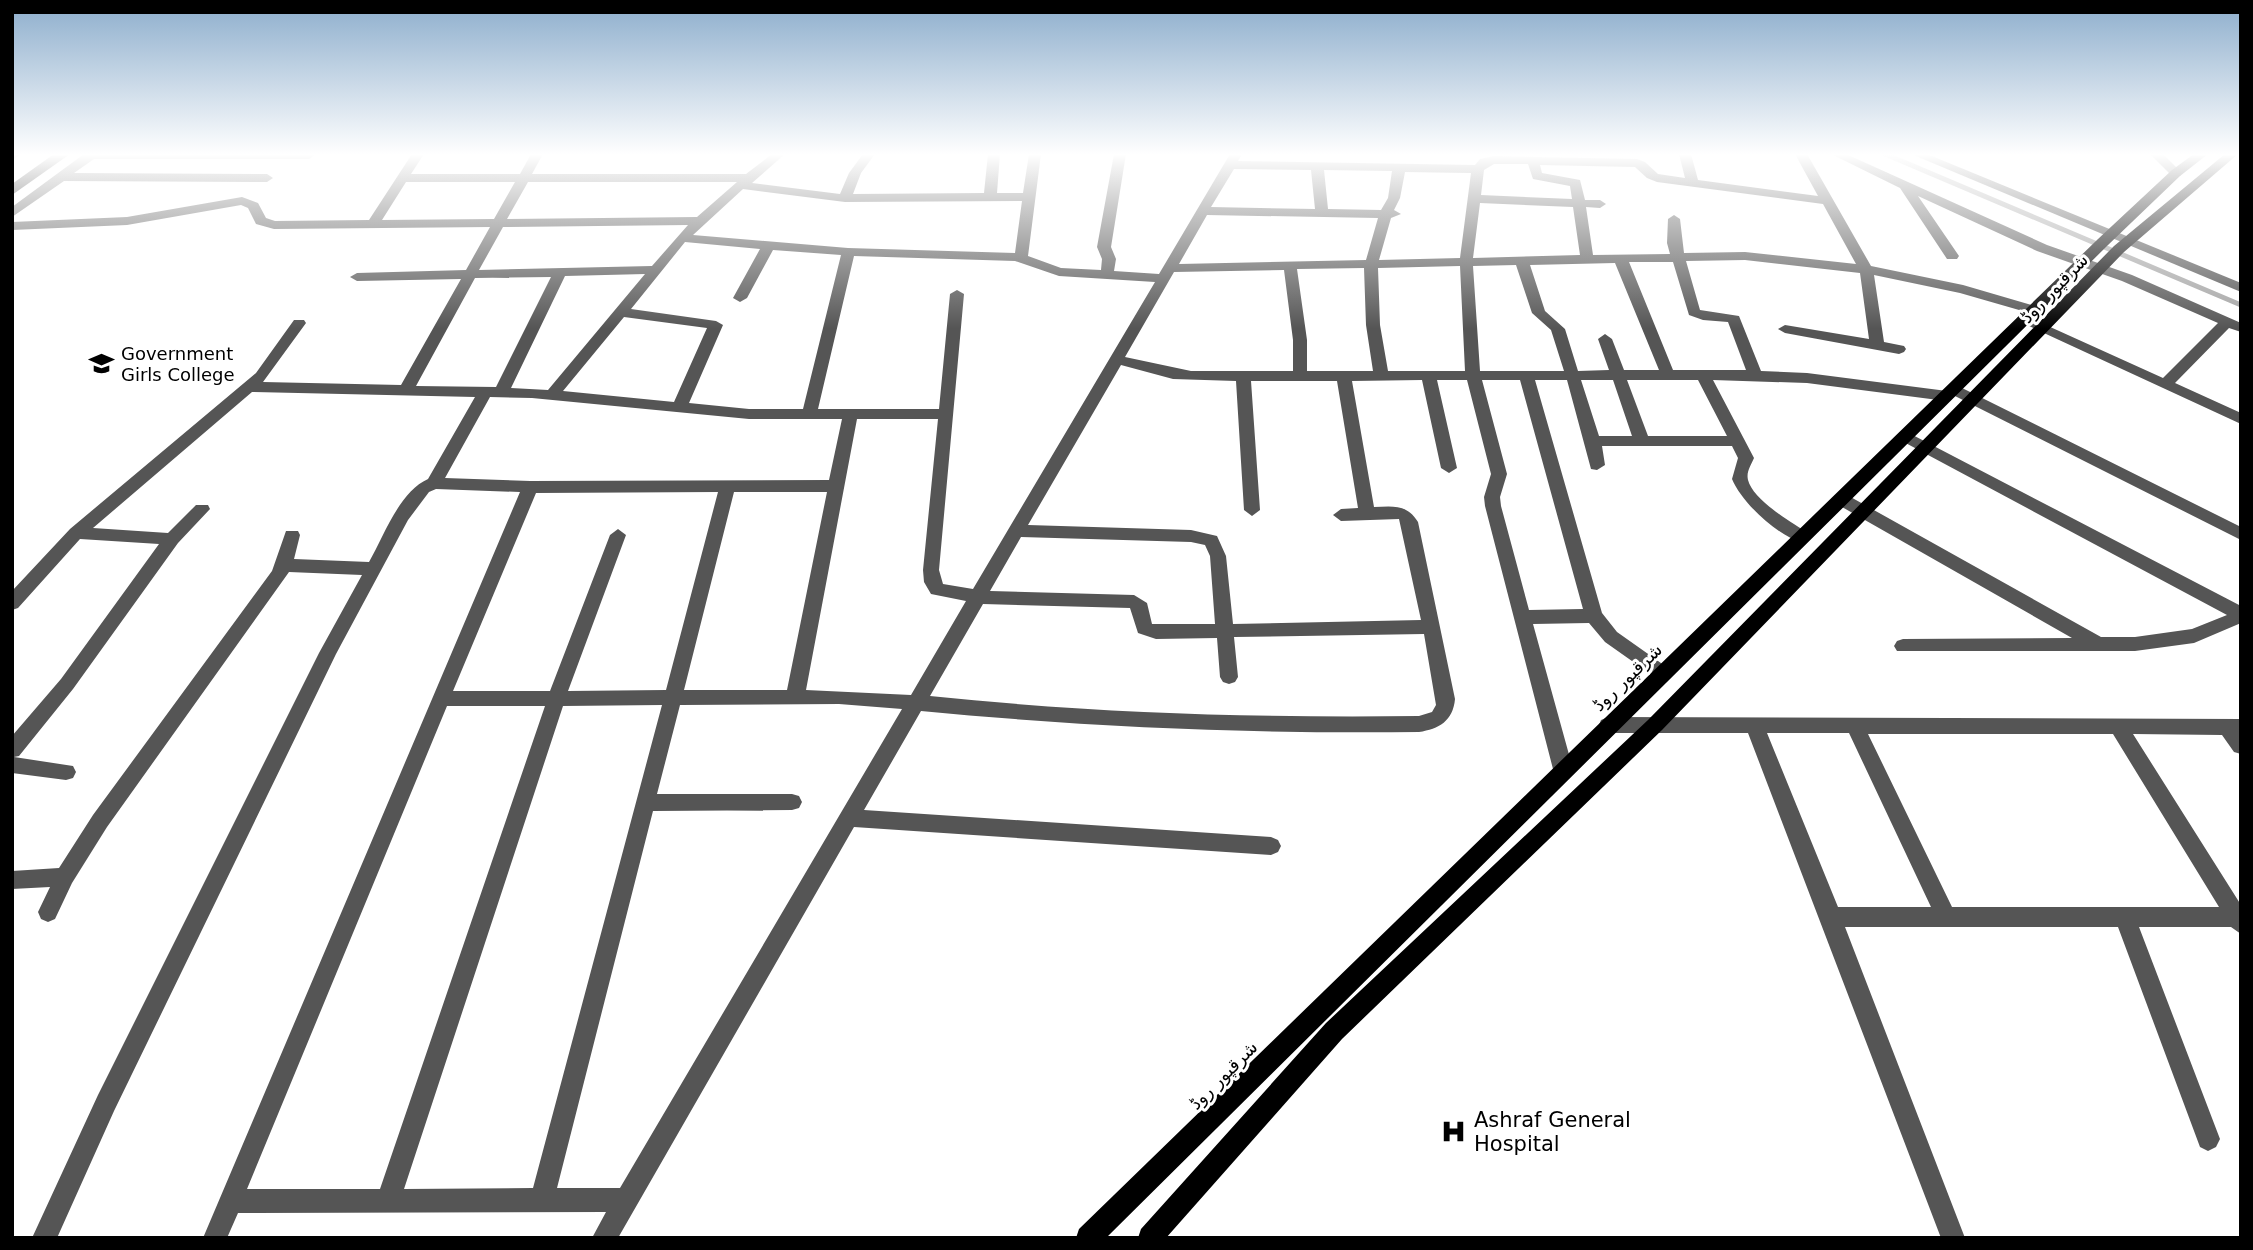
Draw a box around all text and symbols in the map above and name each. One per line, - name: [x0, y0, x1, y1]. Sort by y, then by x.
- street label: شرقپور روڈ: [2016, 249, 2093, 328]
- place label: Government Girls College: [121, 343, 235, 385]
- school or university icon: Government Girls College: [87, 349, 115, 377]
- street label: شرقپور روڈ: [1588, 639, 1667, 716]
- street label: شرقپور روڈ: [1184, 1036, 1262, 1114]
- place label: Ashraf General Hospital: [1474, 1108, 1631, 1156]
- hospital icon: Ashraf General Hospital: [1440, 1118, 1468, 1146]

